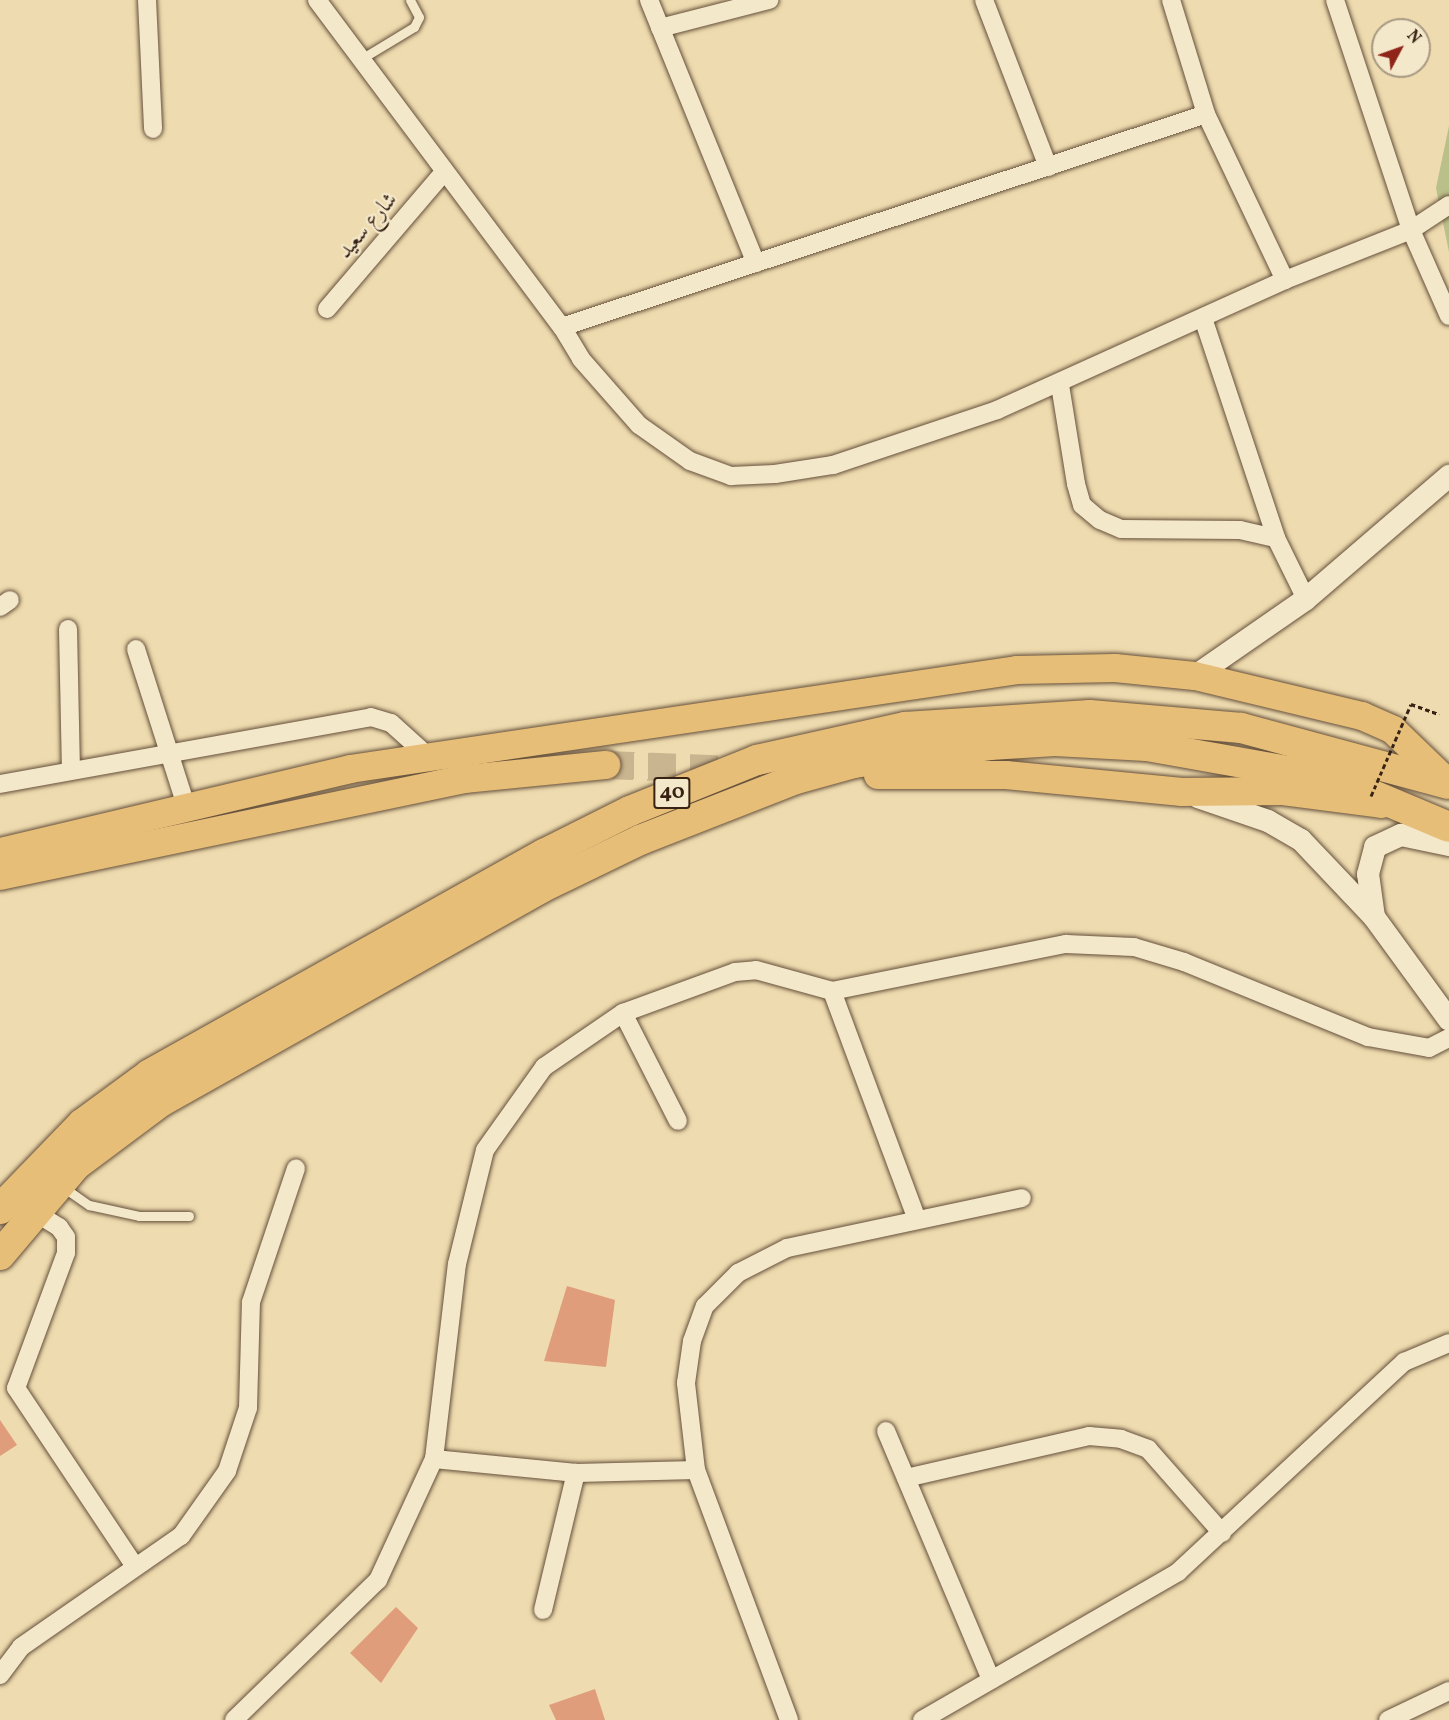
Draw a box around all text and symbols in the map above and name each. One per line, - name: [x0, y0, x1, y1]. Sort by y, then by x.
- north arrow: [1371, 18, 1431, 78]
- text: N: [1401, 26, 1425, 49]
- street label: شارع سعيد: [332, 188, 404, 264]
- road number: 40: [652, 775, 692, 811]

